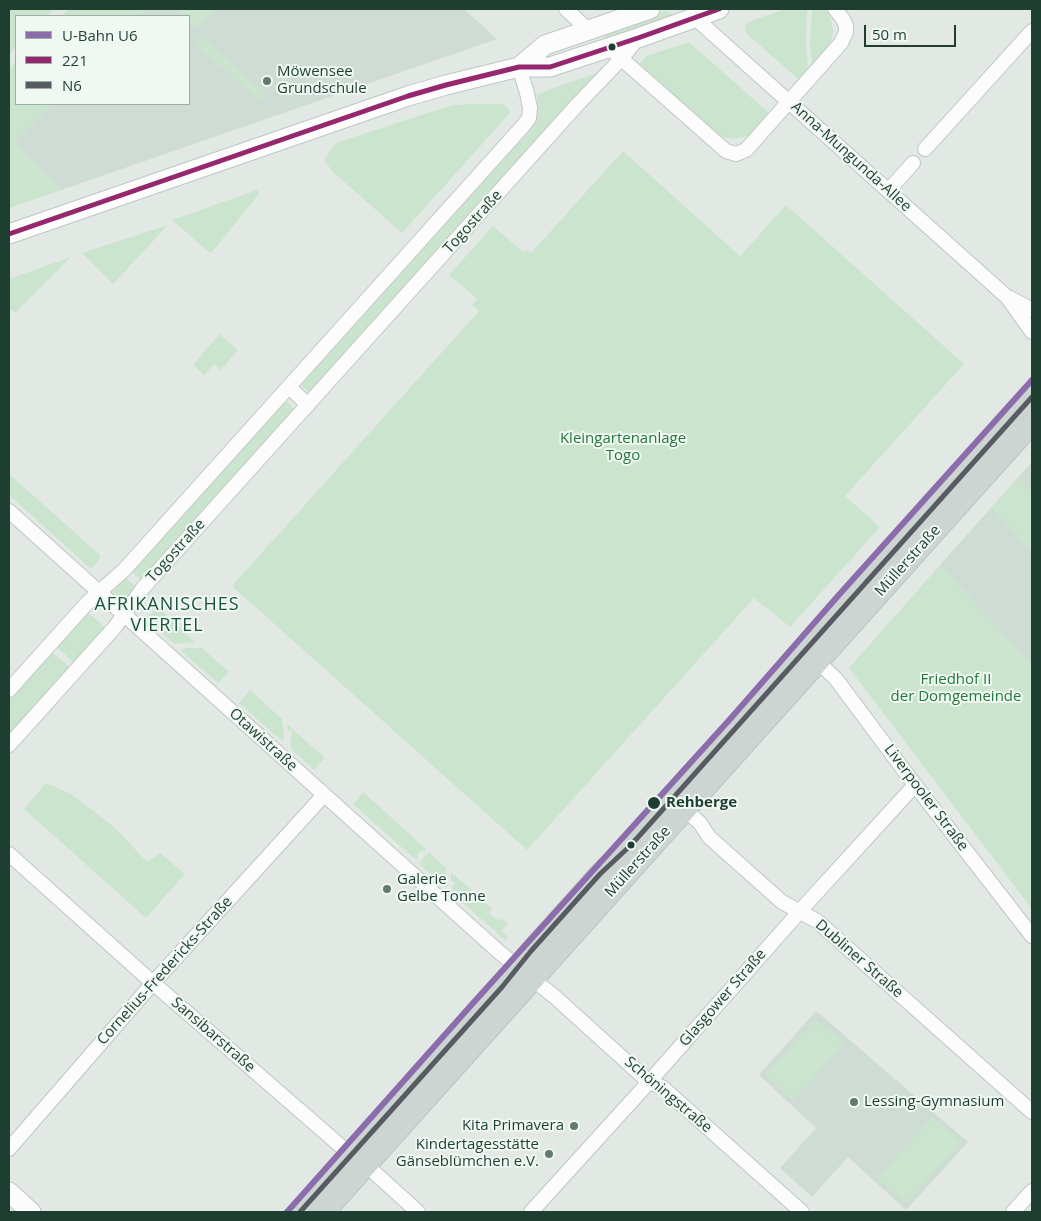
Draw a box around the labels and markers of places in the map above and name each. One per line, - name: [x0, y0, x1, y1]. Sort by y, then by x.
- unlabelled marker: [607, 42, 617, 52]
- place label: Möwensee Grundschule: [277, 63, 367, 98]
- marker: Möwensee Grundschule: [261, 75, 273, 87]
- place label: Rehberge: [666, 794, 737, 812]
- marker: Rehberge: [646, 795, 662, 811]
- unlabelled marker: [626, 840, 636, 850]
- place label: Galerie Gelbe Tonne: [397, 871, 486, 906]
- marker: Galerie Gelbe Tonne: [381, 883, 393, 895]
- place label: Lessing-Gymnasium: [864, 1093, 1004, 1111]
- marker: Lessing-Gymnasium: [848, 1096, 860, 1108]
- place label: Kita Primavera: [462, 1117, 564, 1135]
- marker: Kita Primavera: [568, 1120, 580, 1132]
- place label: Kindertagesstätte Gänseblümchen e.V.: [396, 1136, 539, 1171]
- marker: Kindertagesstätte Gänseblümchen e.V.: [543, 1148, 555, 1160]

